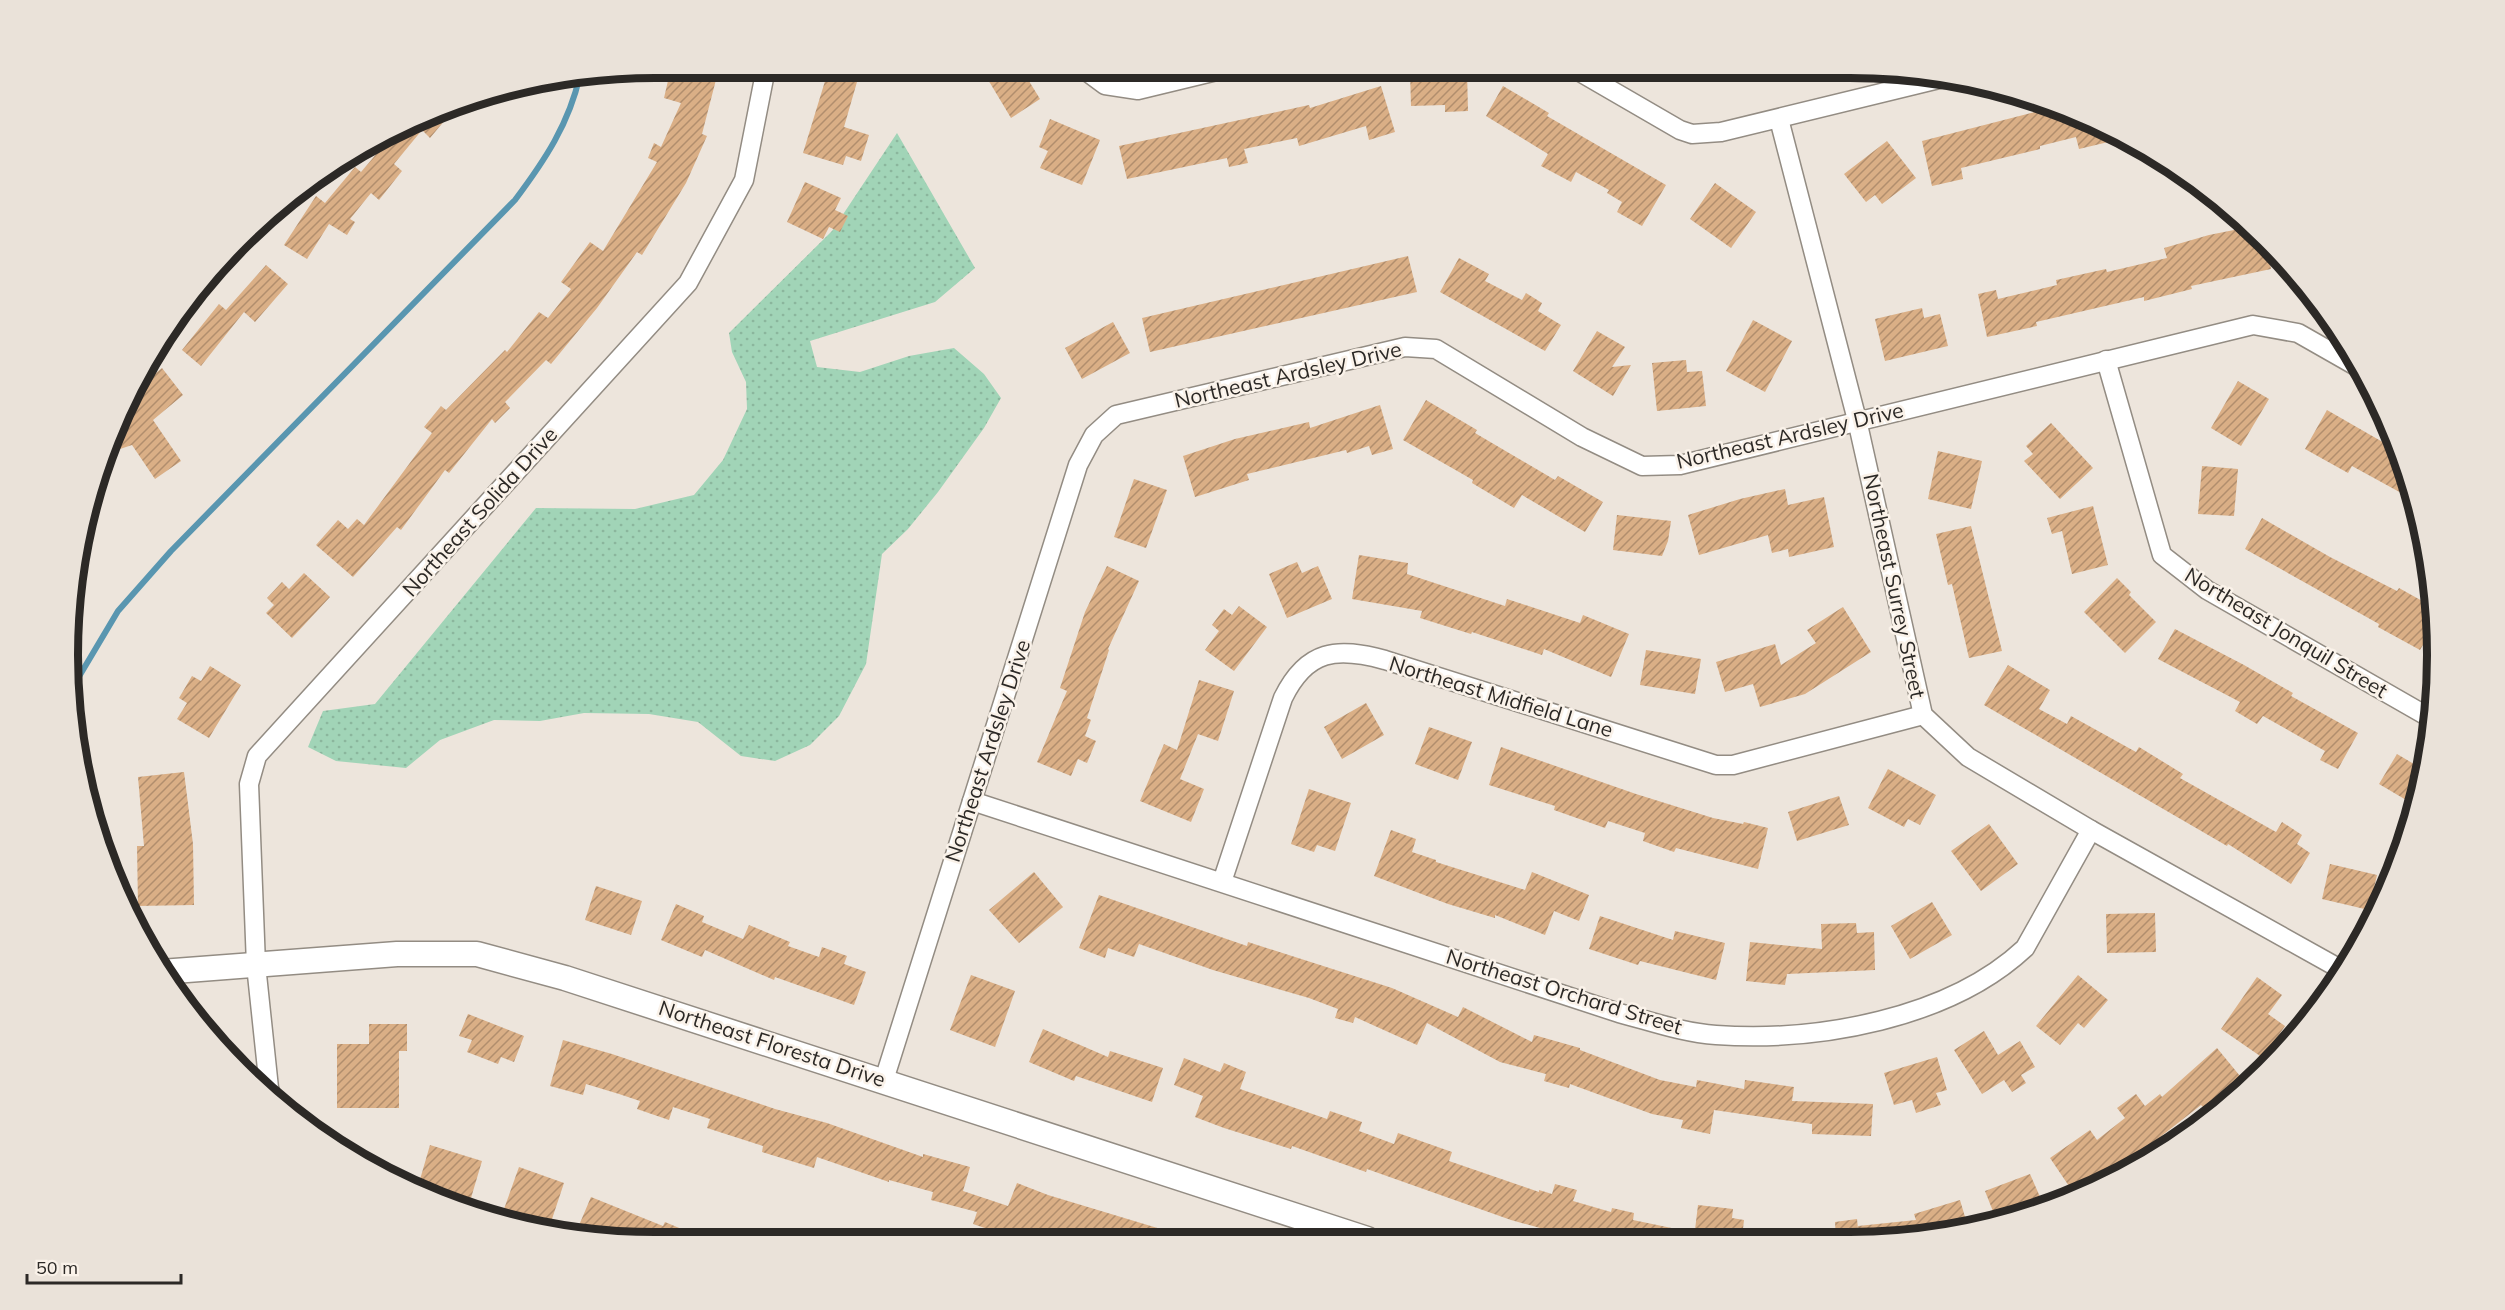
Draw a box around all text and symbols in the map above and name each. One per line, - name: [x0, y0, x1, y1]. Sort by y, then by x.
- street label: Northeast Ardsley Drive: [1172, 335, 1404, 413]
- street label: Northeast Ardsley Drive: [1674, 396, 1906, 474]
- street label: Northeast Solida Drive: [396, 421, 562, 601]
- street label: Northeast Surrey Street: [1858, 471, 1931, 700]
- street label: Northeast Jonquil Street: [2180, 561, 2393, 703]
- street label: Northeast Ardsley Drive: [939, 636, 1035, 865]
- street label: Northeast Midfield Lane: [1386, 650, 1616, 742]
- street label: Northeast Orchard Street: [1443, 943, 1685, 1039]
- street label: Northeast Floresta Drive: [656, 994, 889, 1092]
- scale bar: [27, 1247, 182, 1285]
- text: 50 m: [36, 1256, 78, 1279]

